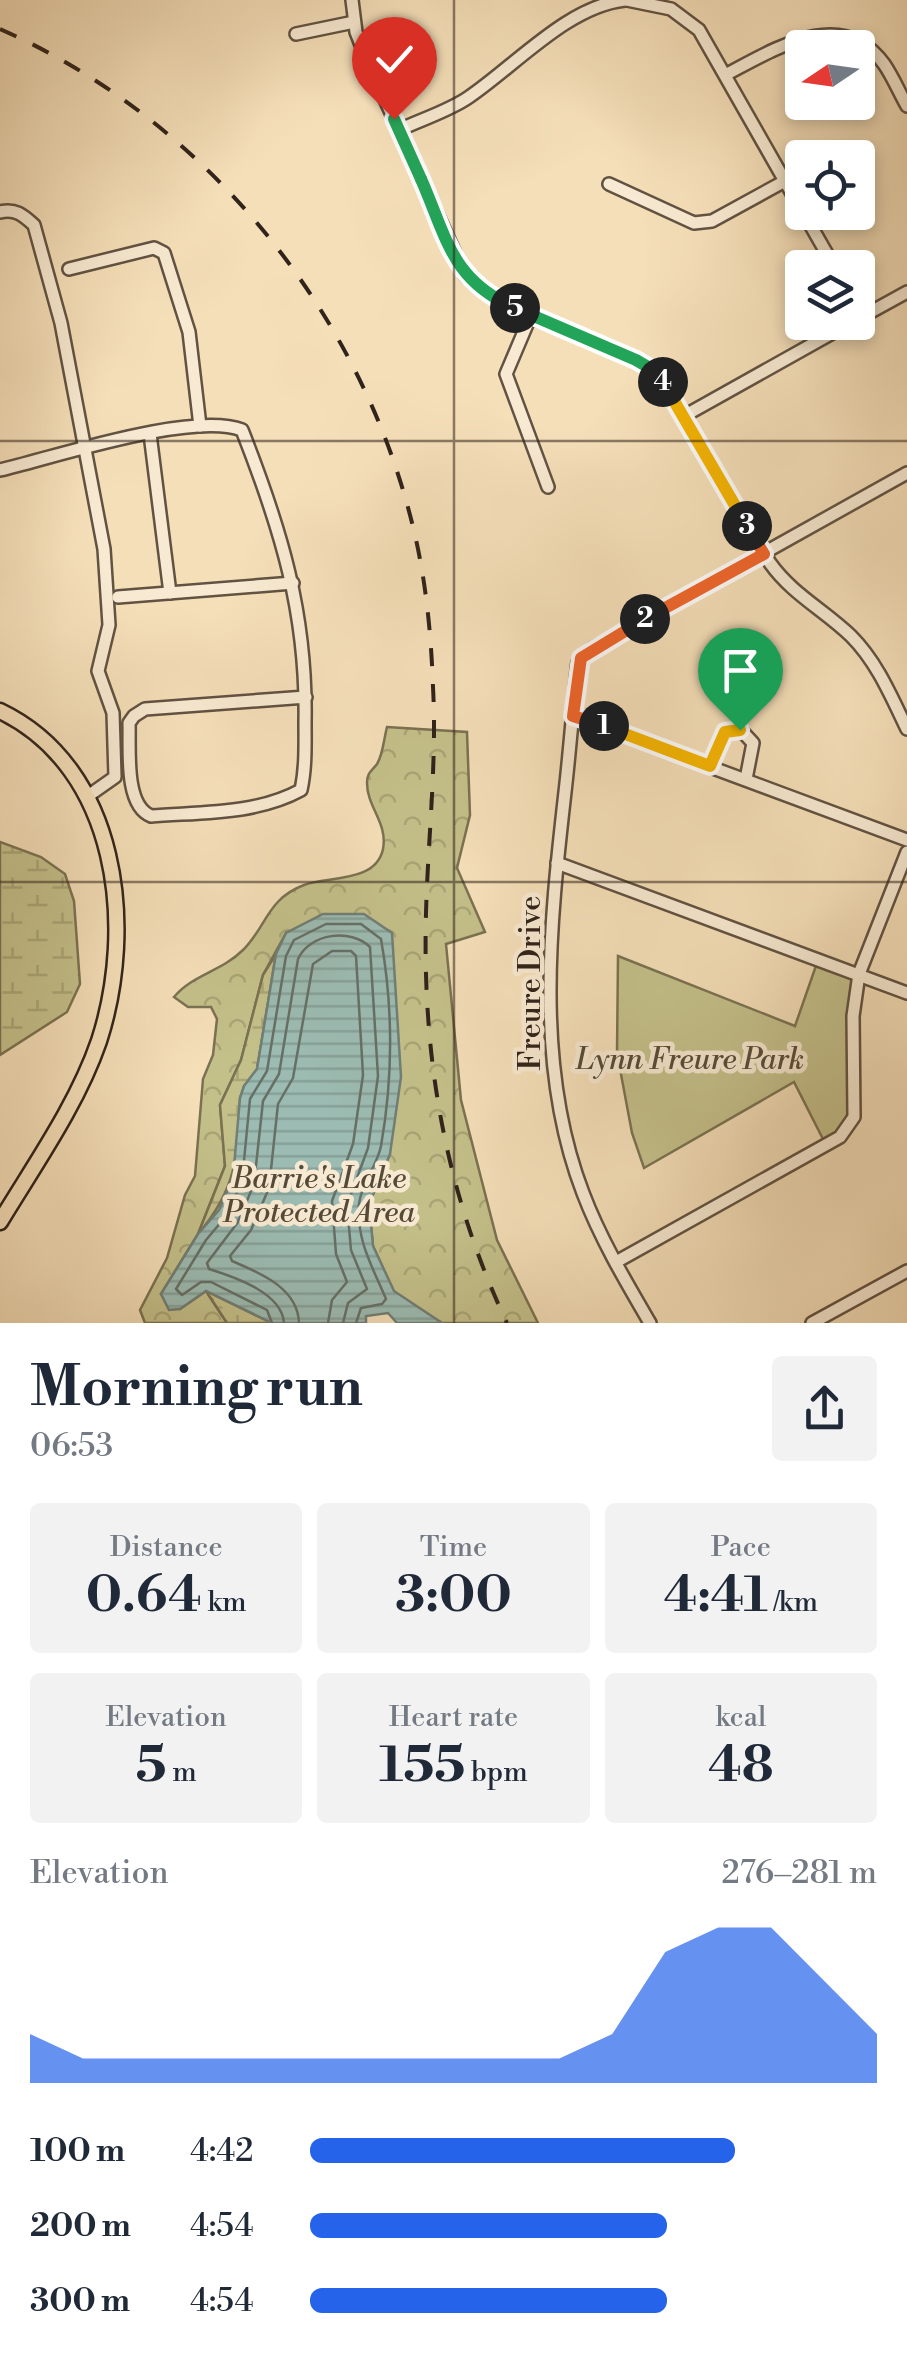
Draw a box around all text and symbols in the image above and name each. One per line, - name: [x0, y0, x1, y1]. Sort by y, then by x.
- pin: [352, 17, 437, 120]
- north arrow: [785, 30, 875, 120]
- map controls: [785, 30, 875, 340]
- icon: check: [367, 32, 422, 87]
- button: locate: [785, 140, 875, 230]
- button: layers: [785, 250, 875, 340]
- pin: 5: [490, 283, 540, 333]
- text: 5: [506, 290, 524, 325]
- pin: 4: [638, 357, 688, 407]
- text: 4: [654, 364, 672, 399]
- pin: 3: [722, 501, 772, 551]
- text: 3: [739, 508, 755, 543]
- pin: 2: [620, 594, 670, 644]
- text: 2: [636, 601, 654, 636]
- pin: [698, 628, 783, 731]
- icon: arrive: [713, 643, 768, 698]
- pin: 1: [579, 701, 629, 751]
- text: 1: [597, 708, 611, 743]
- street label: Freure Drive: [512, 896, 550, 1070]
- park label: Lynn Freure Park: [575, 1041, 804, 1079]
- park label: Barrie's Lake Protected Area: [222, 1160, 415, 1232]
- text: Morning run: [30, 1354, 363, 1423]
- button: share: [772, 1356, 877, 1461]
- text: 06:53: [30, 1426, 113, 1466]
- text: Distance: [110, 1530, 223, 1565]
- text: Time: [420, 1530, 487, 1565]
- text: Pace: [711, 1530, 771, 1565]
- text: 0.64: [86, 1565, 202, 1627]
- text: 3:00: [395, 1565, 512, 1627]
- text: 4:41: [664, 1565, 768, 1627]
- text: km: [202, 1585, 247, 1620]
- text: /km: [768, 1585, 818, 1620]
- text: Elevation: [106, 1700, 227, 1735]
- text: Heart rate: [389, 1700, 518, 1735]
- text: kcal: [715, 1700, 766, 1735]
- text: 5: [136, 1735, 167, 1797]
- text: 155: [379, 1735, 465, 1797]
- text: 48: [708, 1735, 774, 1797]
- text: m: [167, 1755, 197, 1790]
- text: bpm: [465, 1755, 528, 1790]
- text: Elevation: [30, 1853, 169, 1893]
- text: 276–281 m: [722, 1853, 877, 1893]
- text: 100 m: [30, 2131, 125, 2171]
- text: 4:42: [190, 2131, 254, 2171]
- text: 200 m: [30, 2206, 131, 2246]
- text: 4:54: [190, 2206, 254, 2246]
- text: 300 m: [30, 2281, 130, 2321]
- text: 4:54: [190, 2281, 254, 2321]

